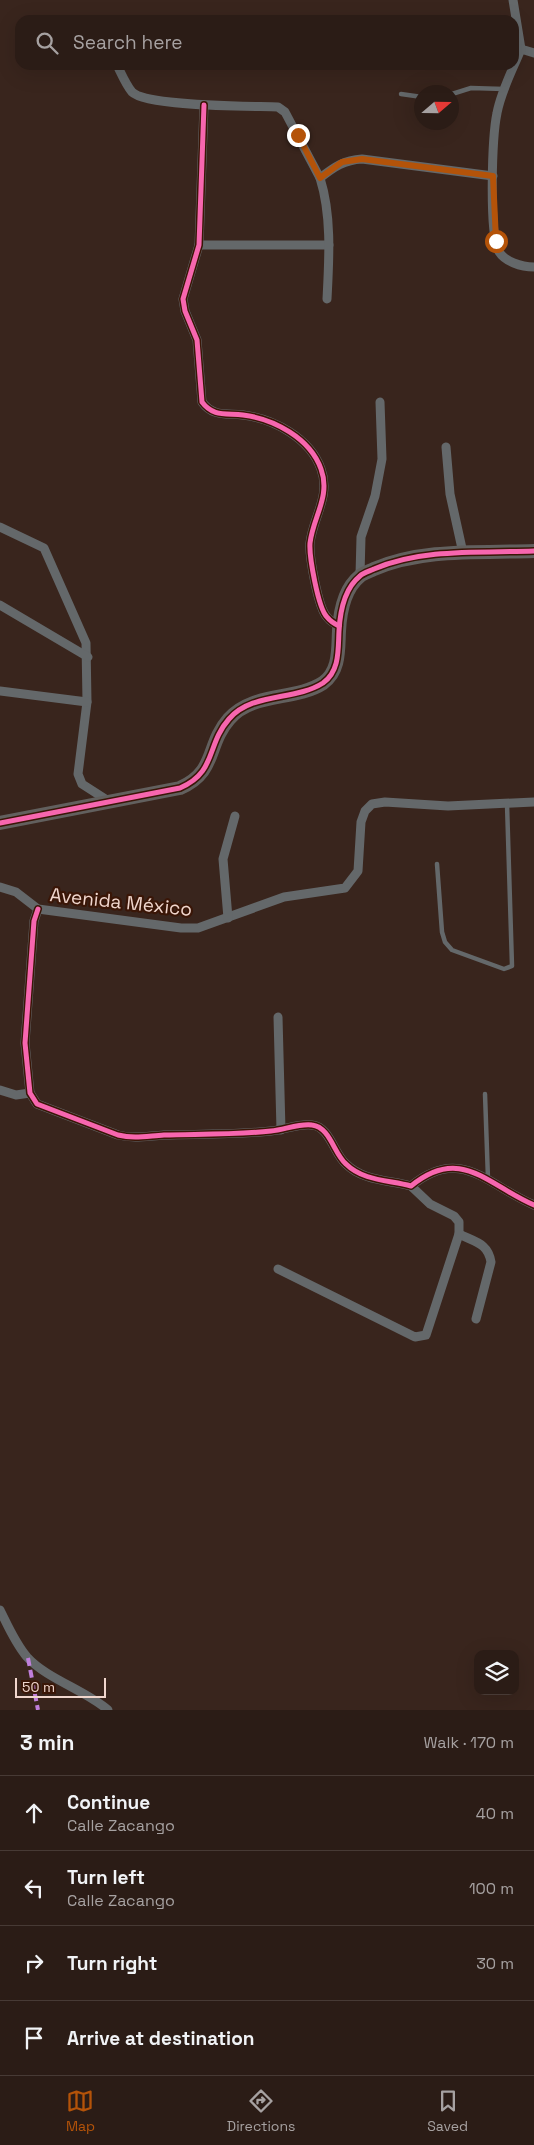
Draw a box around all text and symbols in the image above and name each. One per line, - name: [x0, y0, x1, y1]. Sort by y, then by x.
- search box: [15, 15, 519, 70]
- icon: search: [33, 29, 61, 57]
- text: Search here: [73, 30, 183, 55]
- north arrow: [414, 85, 459, 130]
- route end: [287, 124, 310, 147]
- route start: [485, 230, 508, 253]
- street label: Avenida México: [48, 882, 194, 922]
- map controls: [474, 1650, 519, 1695]
- button: layers: [474, 1650, 519, 1695]
- scale bar: [15, 1675, 106, 1698]
- text: 50 m: [22, 1678, 55, 1696]
- text: 3 min: [20, 1729, 75, 1756]
- text: Walk · 170 m: [424, 1732, 514, 1753]
- text: Continue: [67, 1790, 150, 1815]
- icon: ahead: [20, 1799, 48, 1827]
- text: 40 m: [476, 1803, 514, 1824]
- text: Calle Zacango: [67, 1815, 175, 1836]
- text: Turn left: [67, 1865, 145, 1890]
- icon: left: [20, 1874, 48, 1902]
- text: 100 m: [469, 1878, 514, 1899]
- text: Calle Zacango: [67, 1890, 175, 1911]
- icon: right: [20, 1949, 48, 1977]
- text: Turn right: [67, 1951, 157, 1976]
- text: 30 m: [476, 1953, 514, 1974]
- icon: arrive: [20, 2024, 48, 2052]
- text: Arrive at destination: [67, 2026, 255, 2051]
- tab: Map: [66, 2087, 95, 2135]
- tab: Directions: [227, 2087, 295, 2135]
- tab: Saved: [427, 2087, 468, 2135]

